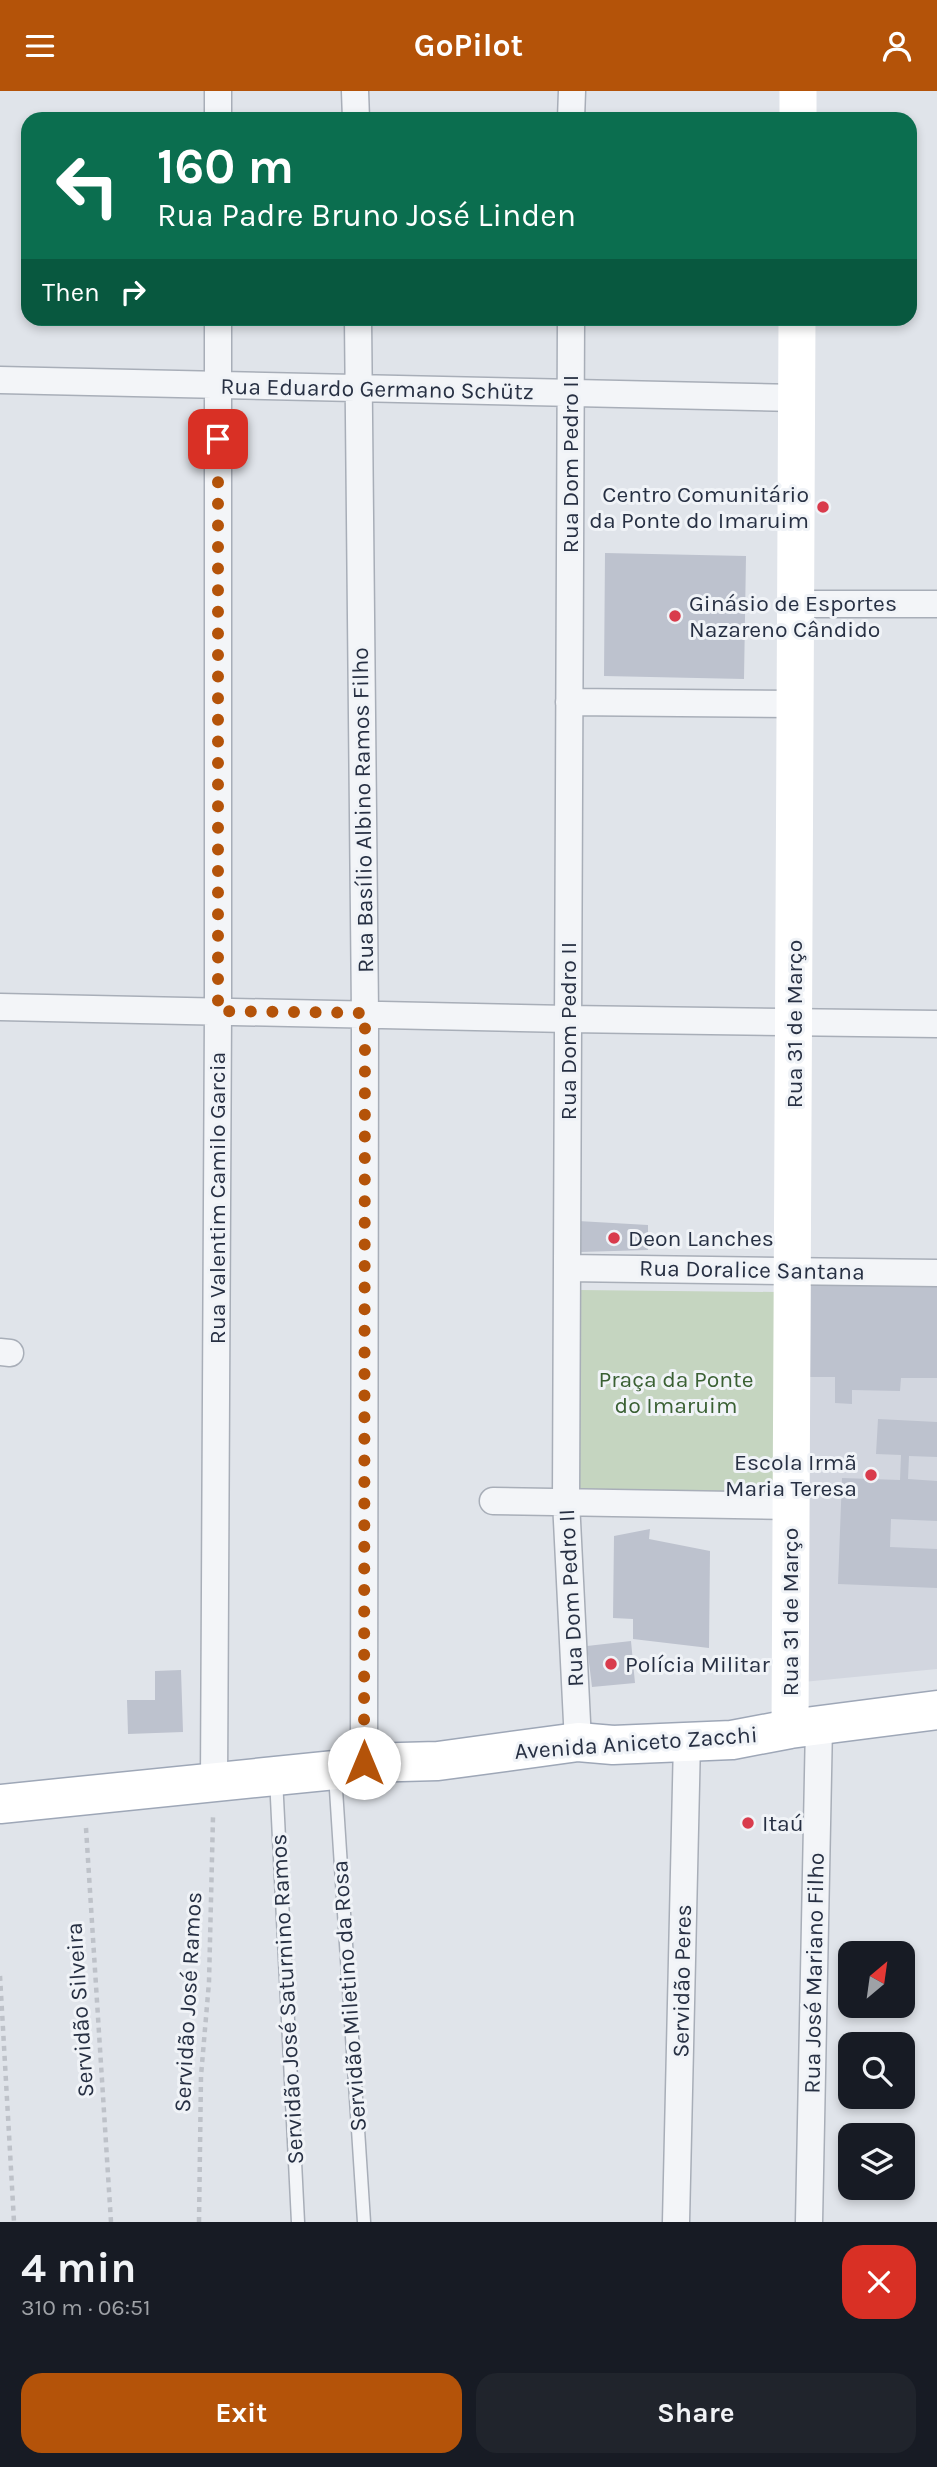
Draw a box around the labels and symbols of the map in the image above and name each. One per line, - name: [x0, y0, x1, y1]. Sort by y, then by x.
- street label: Rua Eduardo Germano Schütz: [220, 373, 534, 405]
- street label: Rua Dom Pedro II: [557, 375, 584, 553]
- pin: [188, 409, 248, 469]
- place label: Centro Comunitário da Ponte do Imaruim: [589, 481, 809, 534]
- marker: Centro Comunitário da Ponte do Imaruim: [815, 499, 831, 515]
- place label: Ginásio de Esportes Nazareno Cândido: [689, 590, 897, 643]
- marker: Ginásio de Esportes Nazareno Cândido: [667, 608, 683, 624]
- street label: Rua Basílio Albino Ramos Filho: [347, 647, 379, 973]
- street label: Rua 31 de Março: [781, 940, 808, 1108]
- street label: Rua Dom Pedro II: [555, 942, 582, 1120]
- street label: Rua Valentim Camilo Garcia: [204, 1052, 231, 1344]
- place label: Deon Lanches: [628, 1225, 774, 1252]
- marker: Deon Lanches: [606, 1230, 622, 1246]
- street label: Rua Doralice Santana: [639, 1255, 865, 1285]
- park label: Praça da Ponte do Imaruim: [598, 1366, 754, 1419]
- place label: Escola Irmã Maria Teresa: [725, 1449, 857, 1502]
- marker: Escola Irmã Maria Teresa: [863, 1467, 879, 1483]
- street label: Rua Dom Pedro II: [553, 1508, 589, 1688]
- street label: Rua 31 de Março: [777, 1528, 804, 1696]
- place label: Polícia Militar: [625, 1651, 770, 1678]
- marker: Polícia Militar: [603, 1656, 619, 1672]
- street label: Avenida Aniceto Zacchi: [514, 1721, 758, 1765]
- position arrow: [327, 1726, 401, 1800]
- place label: Itaú: [762, 1810, 804, 1837]
- marker: Itaú: [740, 1815, 756, 1831]
- street label: Servidão José Saturnino Ramos: [265, 1833, 309, 2165]
- street label: Rua José Mariano Filho: [798, 1852, 830, 2094]
- street label: Servidão Miletino da Rosa: [326, 1859, 372, 2133]
- street label: Servidão José Ramos: [169, 1891, 207, 2113]
- street label: Servidão Peres: [667, 1904, 697, 2058]
- street label: Servidão Silveira: [60, 1922, 100, 2098]
- north arrow: [838, 1941, 915, 2018]

